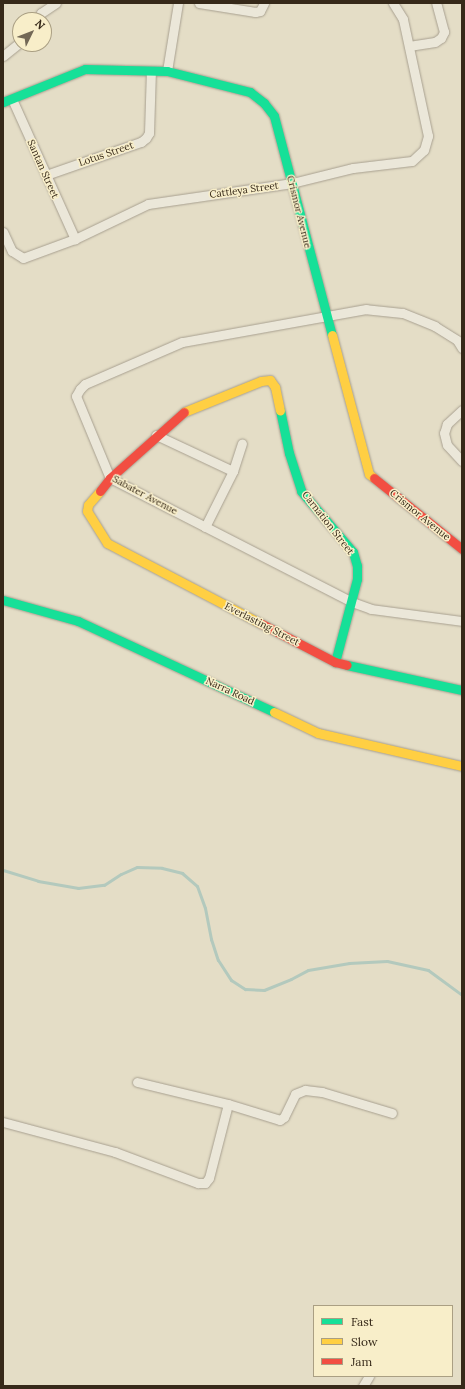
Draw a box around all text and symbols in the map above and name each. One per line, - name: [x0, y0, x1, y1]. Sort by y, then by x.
- north arrow: [12, 12, 52, 52]
- text: N: [32, 17, 48, 32]
- street label: Santan Street: [25, 138, 61, 200]
- street label: Lotus Street: [77, 139, 135, 169]
- street label: Crismor Avenue: [284, 174, 314, 250]
- street label: Cattleya Street: [209, 179, 279, 201]
- street label: Sabater Avenue: [110, 473, 180, 517]
- street label: Crismor Avenue: [387, 487, 453, 543]
- street label: Carnation Street: [300, 489, 356, 557]
- street label: Everlasting Street: [222, 600, 302, 648]
- street label: Narra Road: [204, 675, 256, 707]
- legend: [313, 1305, 453, 1377]
- text: Fast: [351, 1314, 374, 1329]
- text: Slow: [351, 1334, 378, 1349]
- text: Jam: [351, 1354, 372, 1369]

